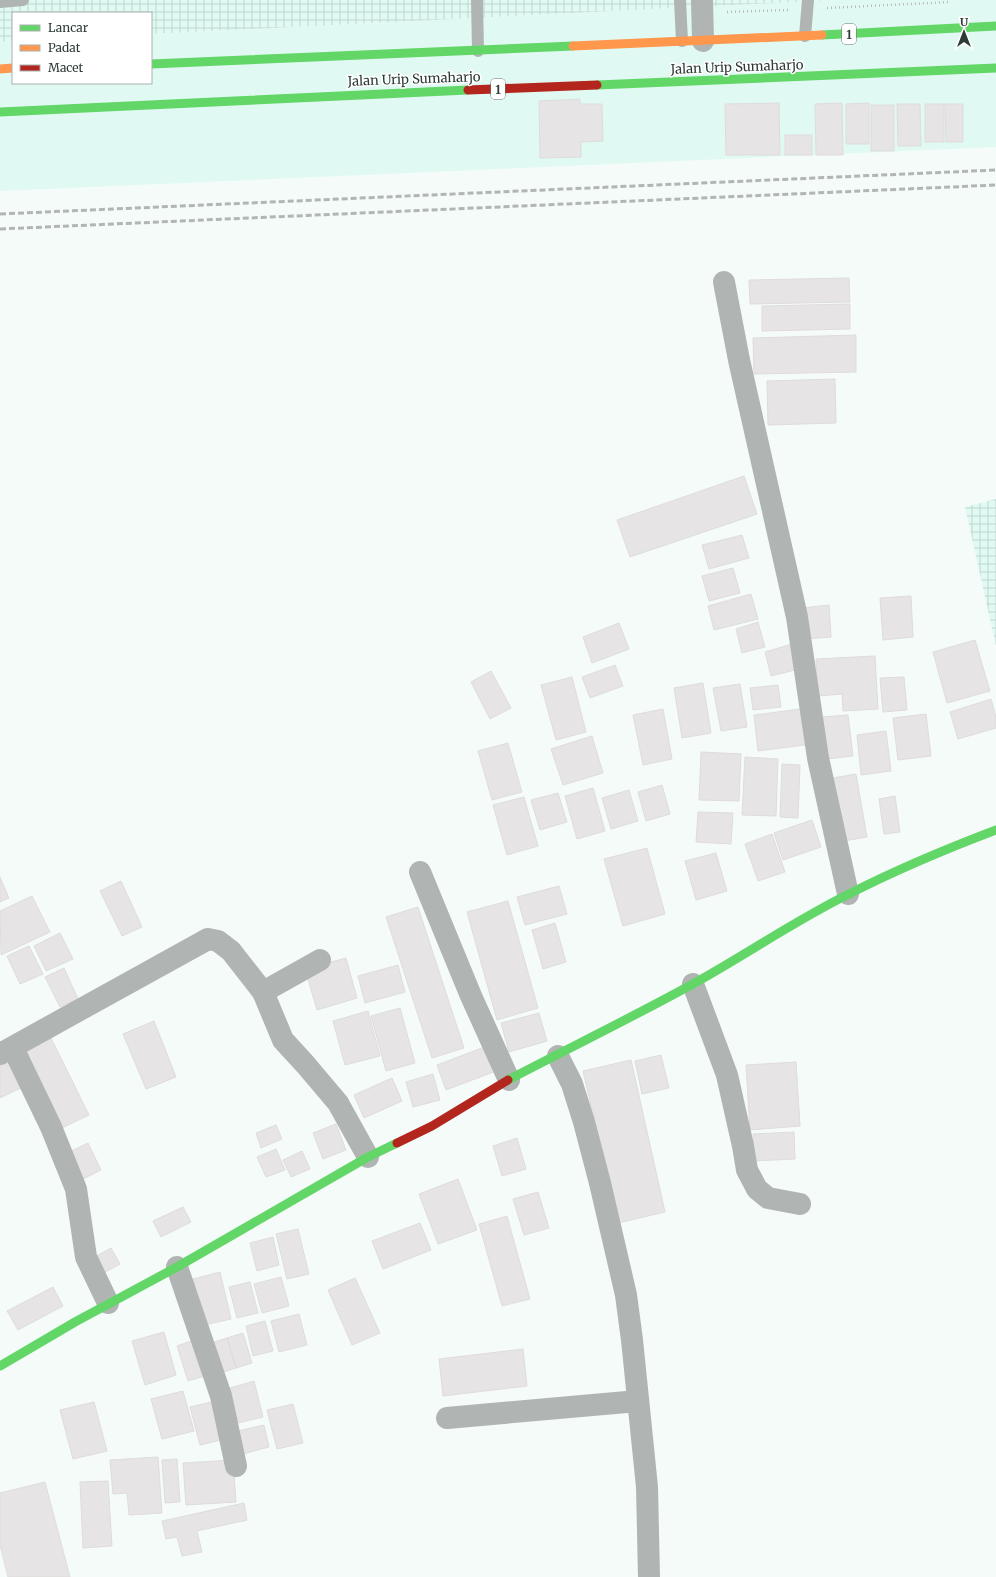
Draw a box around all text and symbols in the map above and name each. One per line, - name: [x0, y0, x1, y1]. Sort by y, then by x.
- legend: [12, 12, 152, 84]
- north arrow: [944, 12, 984, 52]
- text: U: [960, 15, 969, 29]
- text: Lancar: [48, 20, 89, 35]
- road number: 1: [842, 24, 856, 44]
- text: Padat: [48, 40, 81, 55]
- street label: Jalan Urip Sumaharjo: [669, 56, 804, 78]
- text: Macet: [48, 60, 84, 75]
- street label: Jalan Urip Sumaharjo: [346, 68, 481, 90]
- road number: 1: [491, 79, 505, 99]

